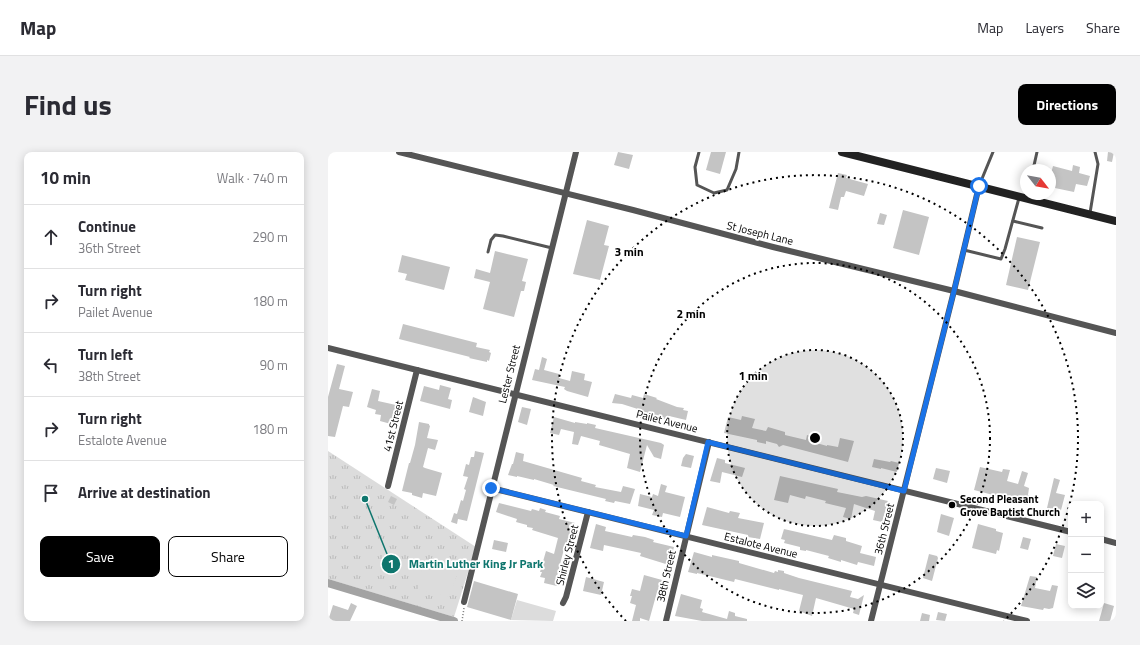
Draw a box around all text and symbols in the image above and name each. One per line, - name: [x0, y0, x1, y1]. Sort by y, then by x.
- text: Map: [20, 13, 56, 42]
- text: Map: [977, 17, 1003, 38]
- text: Layers: [1025, 17, 1064, 38]
- text: Share: [1086, 17, 1120, 38]
- text: Find us: [24, 83, 112, 126]
- button: Directions: [1018, 84, 1116, 125]
- north arrow: [1020, 164, 1056, 200]
- text: 10 min: [40, 165, 91, 191]
- text: Walk · 740 m: [217, 168, 288, 188]
- route start: [970, 177, 988, 195]
- text: Continue: [78, 215, 136, 238]
- street label: St Joseph Lane: [725, 217, 795, 249]
- icon: ahead: [40, 226, 62, 248]
- text: 290 m: [252, 227, 288, 247]
- text: 36th Street: [78, 238, 140, 258]
- text: 3 min: [614, 242, 644, 261]
- text: Turn right: [78, 279, 142, 302]
- icon: right: [40, 290, 62, 312]
- text: 180 m: [252, 291, 288, 311]
- text: Pailet Avenue: [78, 302, 153, 322]
- text: 2 min: [676, 304, 706, 323]
- text: Turn left: [78, 343, 133, 366]
- street label: Lester Street: [494, 343, 524, 405]
- icon: left: [40, 354, 62, 376]
- text: 90 m: [260, 355, 288, 375]
- text: 38th Street: [78, 366, 140, 386]
- text: 1 min: [738, 366, 768, 385]
- street label: 41st Street: [379, 399, 407, 453]
- street label: Pailet Avenue: [634, 406, 700, 437]
- text: Turn right: [78, 407, 142, 430]
- icon: right: [40, 418, 62, 440]
- text: 180 m: [252, 419, 288, 439]
- text: Estalote Avenue: [78, 430, 167, 450]
- centre of rings: [808, 431, 822, 445]
- route end: [482, 479, 500, 497]
- text: Arrive at destination: [78, 481, 211, 504]
- icon: arrive: [40, 482, 62, 504]
- place label: Second Pleasant Grove Baptist Church: [960, 491, 1060, 520]
- marker: Second Pleasant Grove Baptist Church: [947, 500, 957, 510]
- street label: 36th Street: [870, 501, 898, 557]
- map controls: [1068, 501, 1104, 609]
- button: +: [1068, 501, 1104, 537]
- street label: Shirley Street: [552, 523, 582, 587]
- street label: Estalote Avenue: [723, 528, 800, 562]
- button: Save: [40, 536, 160, 577]
- button: Share: [168, 536, 288, 577]
- button: −: [1068, 537, 1104, 573]
- street label: 38th Street: [652, 548, 680, 604]
- callout: Martin Luther King Jr Park: [381, 552, 552, 576]
- text: 1: [388, 554, 394, 573]
- text: Martin Luther King Jr Park: [409, 554, 544, 573]
- button: layers: [1068, 573, 1104, 609]

